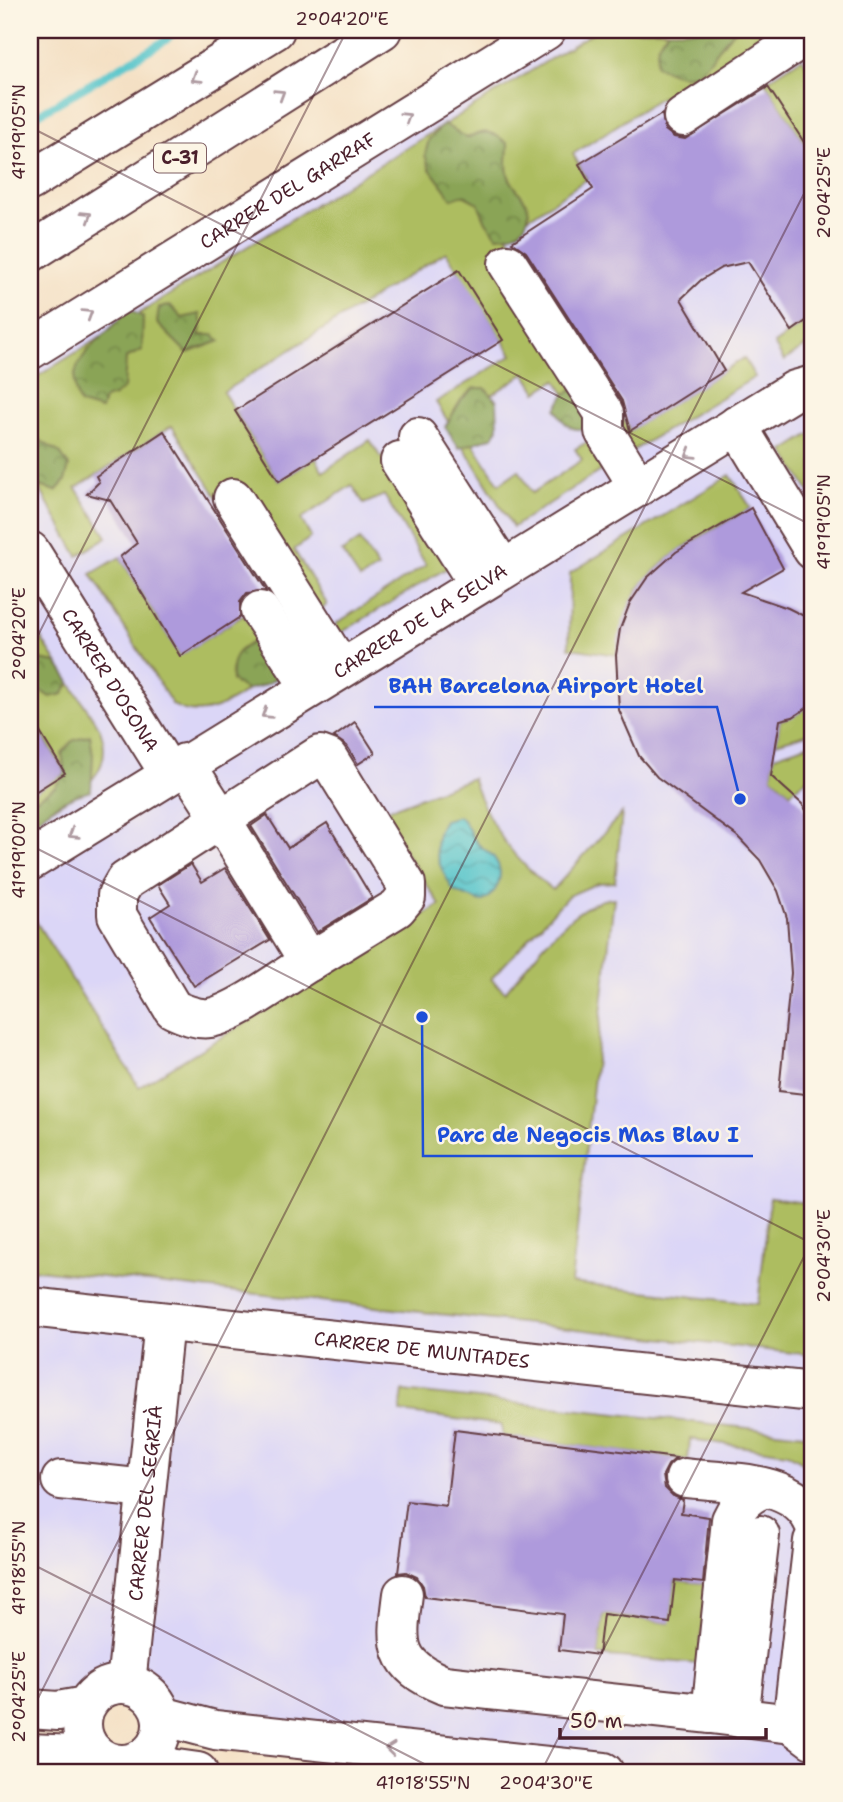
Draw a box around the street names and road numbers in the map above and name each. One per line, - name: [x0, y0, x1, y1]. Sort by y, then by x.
- street label: CARRER DEL GARRAF: [195, 127, 380, 255]
- road number: C-31: [154, 144, 206, 173]
- street label: CARRER DE LA SELVA: [329, 558, 512, 684]
- street label: CARRER D'OSONA: [56, 604, 165, 757]
- street label: CARRER DE MUNTADES: [313, 1326, 531, 1374]
- street label: CARRER DEL SEGRIÀ: [123, 1403, 168, 1602]

